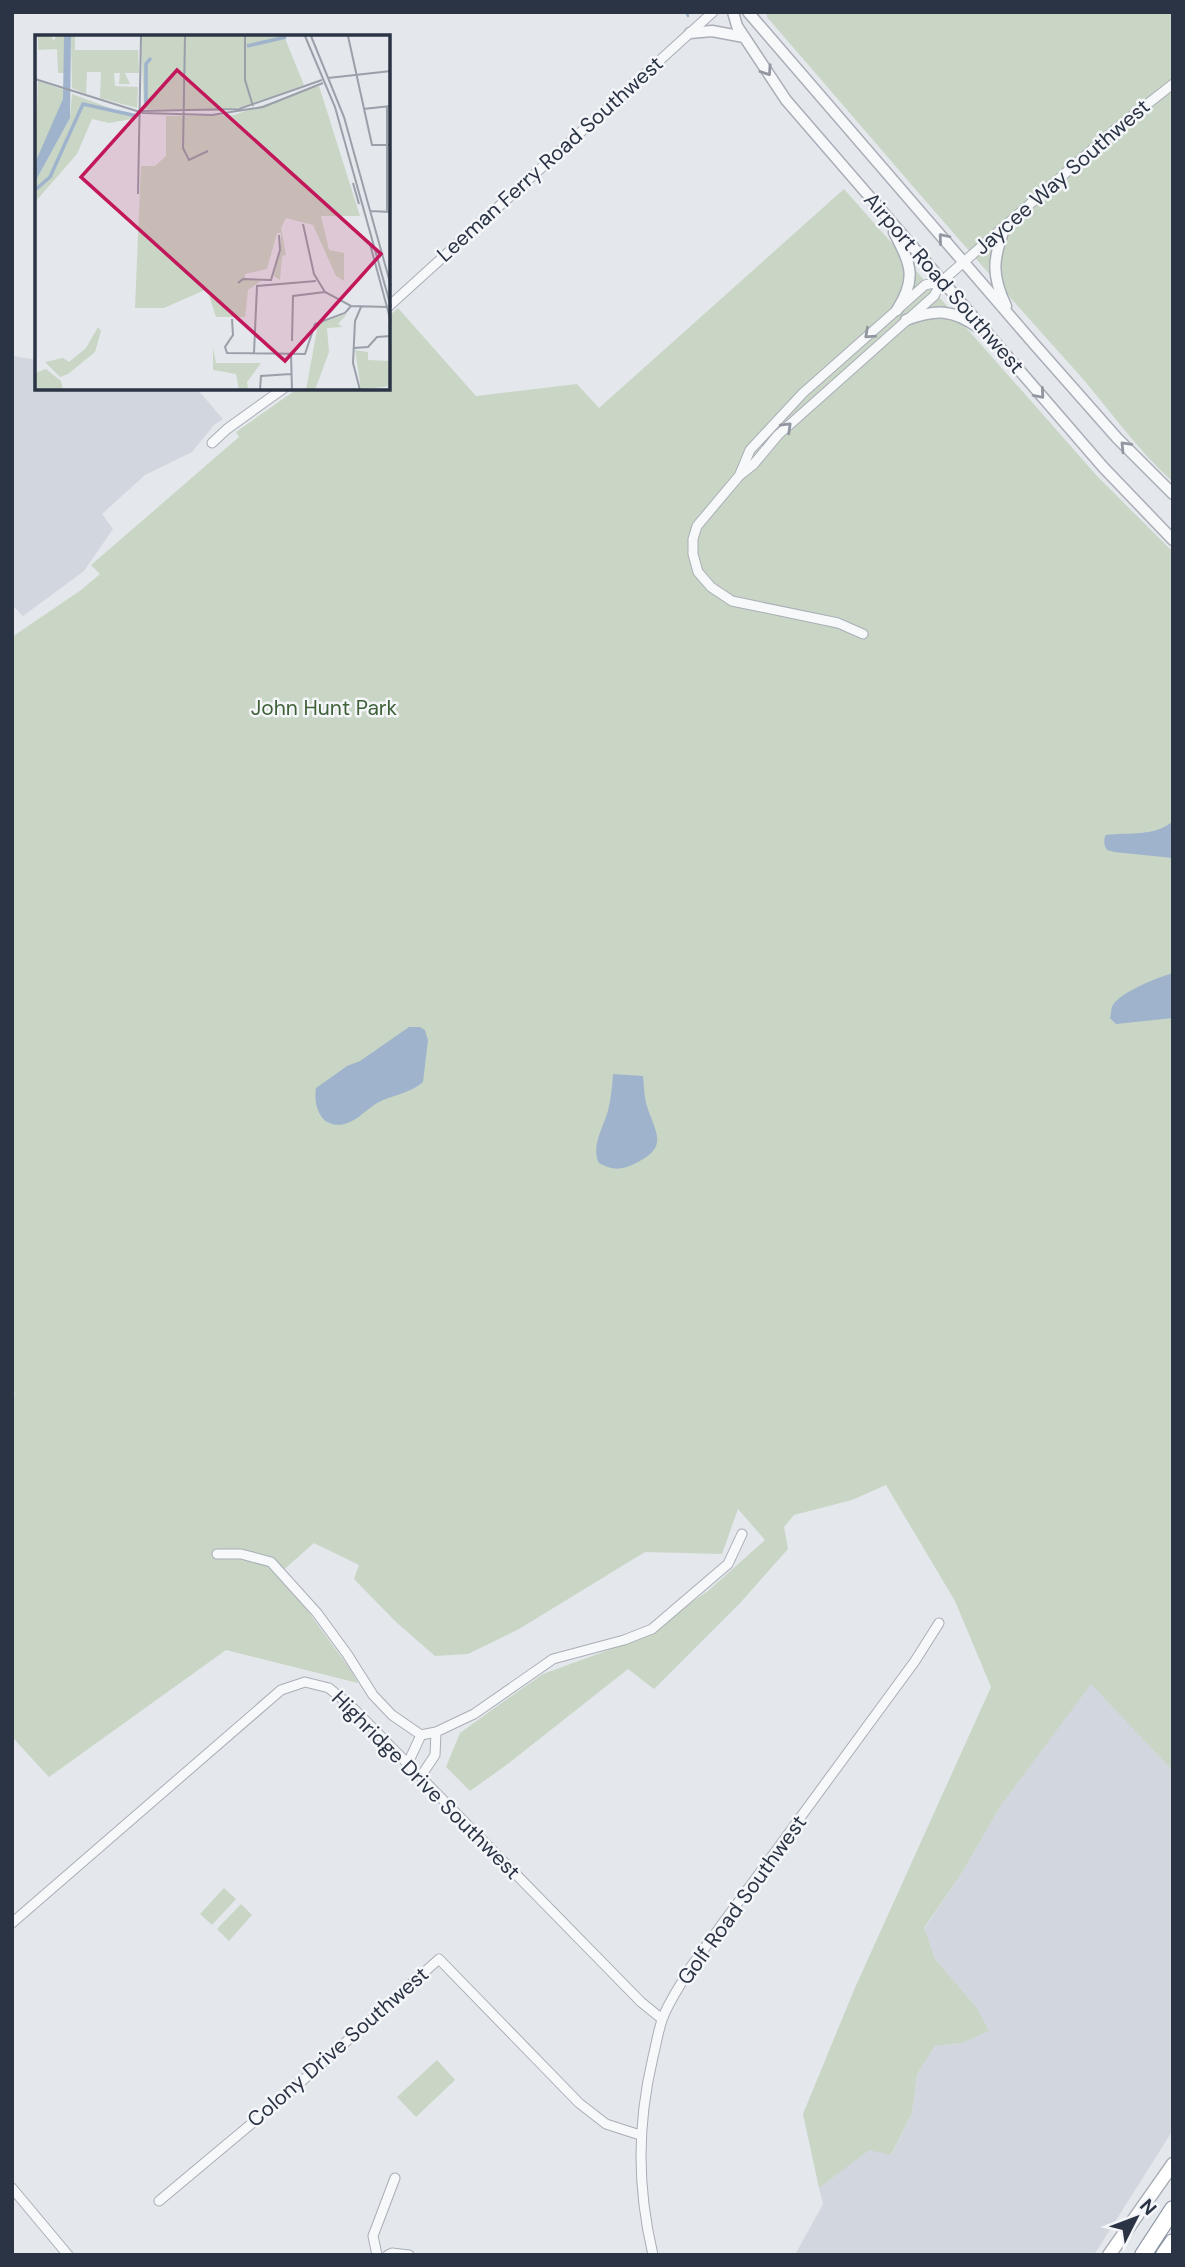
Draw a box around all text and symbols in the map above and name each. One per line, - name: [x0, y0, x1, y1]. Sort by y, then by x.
- inset map: [35, 35, 390, 390]
- street label: Leeman Ferry Road Southwest: [431, 50, 669, 268]
- one-way arrow: [758, 63, 771, 76]
- street label: Jaycee Way Southwest: [968, 93, 1156, 261]
- street label: Airport Road Southwest: [858, 187, 1030, 379]
- one-way arrow: [939, 233, 951, 246]
- one-way arrow: [864, 326, 877, 339]
- one-way arrow: [1032, 385, 1044, 398]
- one-way arrow: [779, 423, 792, 436]
- one-way arrow: [1120, 441, 1133, 454]
- park label: John Hunt Park: [251, 694, 398, 722]
- street label: Highridge Drive Southwest: [326, 1685, 526, 1885]
- street label: Golf Road Southwest: [671, 1810, 813, 1990]
- street label: Colony Drive Southwest: [241, 1960, 435, 2134]
- north arrow: [1101, 2183, 1171, 2253]
- text: N: [1134, 2193, 1162, 2220]

